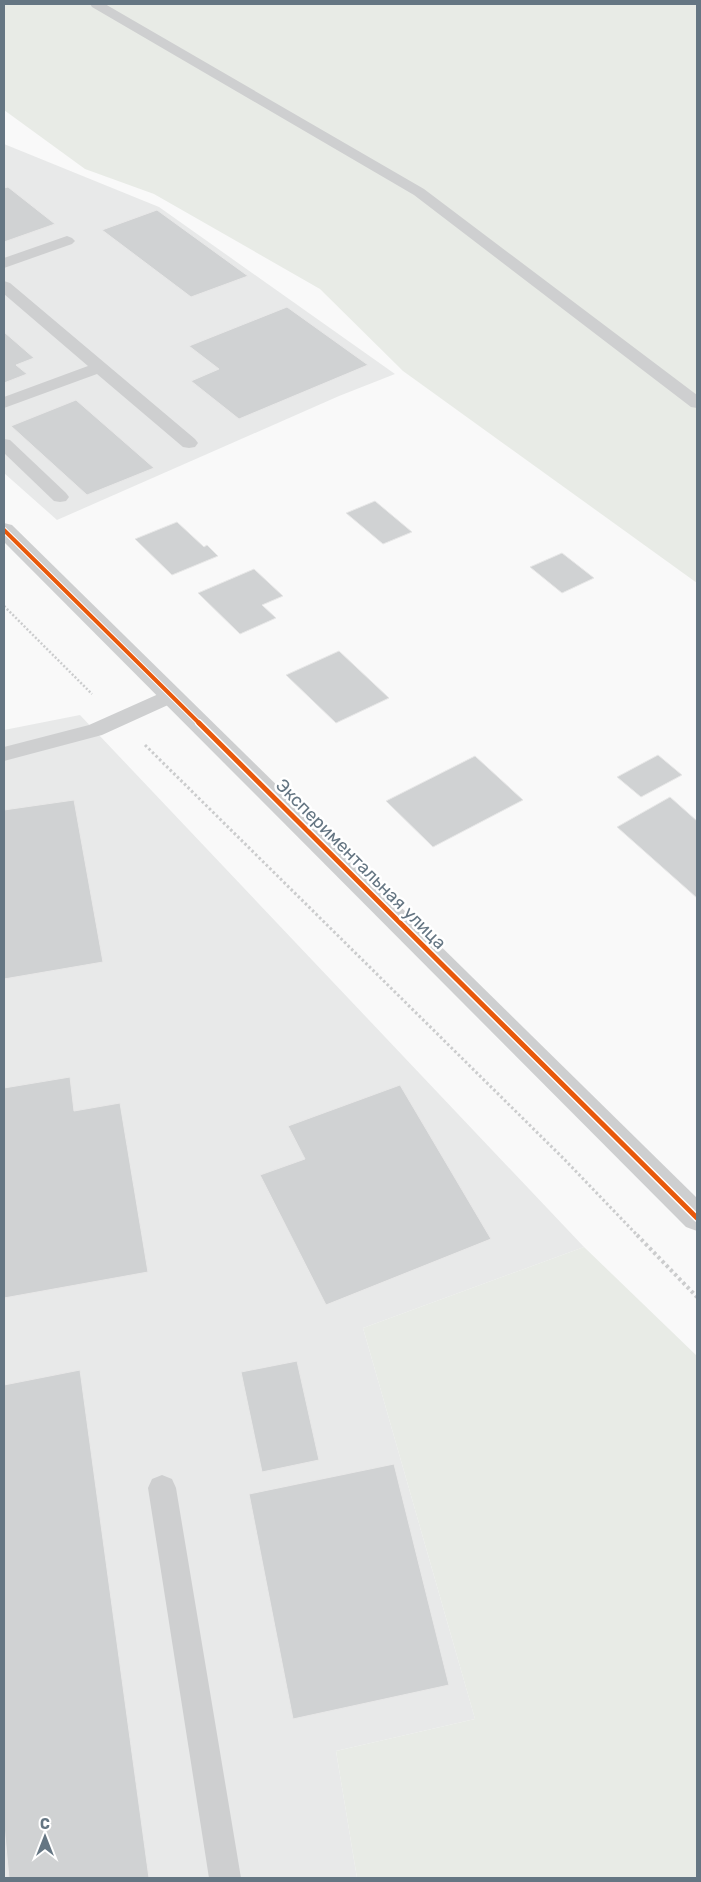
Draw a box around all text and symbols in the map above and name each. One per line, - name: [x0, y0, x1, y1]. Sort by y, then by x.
- street label: Экспериментальная улица: [271, 774, 451, 954]
- north arrow: [20, 1812, 70, 1862]
- text: С: [40, 1816, 50, 1833]

